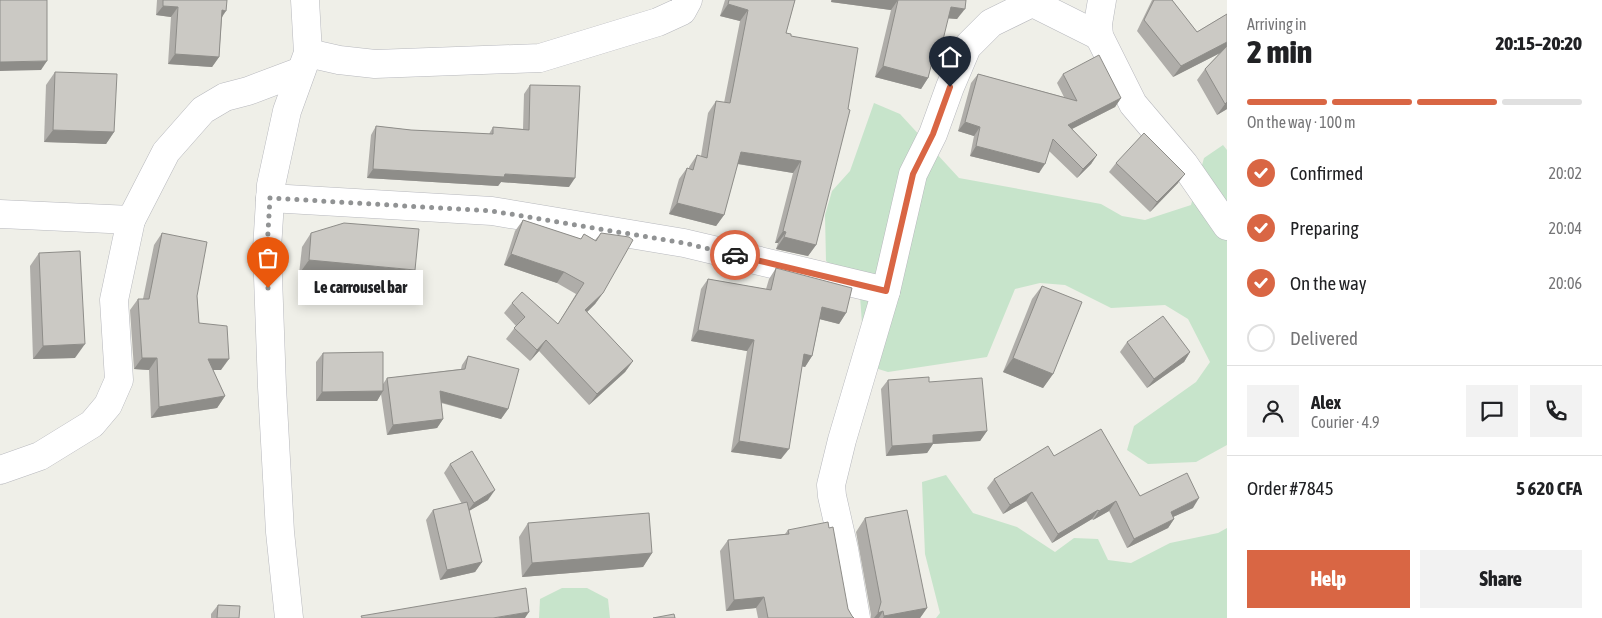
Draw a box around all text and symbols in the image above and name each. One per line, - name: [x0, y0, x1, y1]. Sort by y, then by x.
- text: Arriving in: [1247, 15, 1307, 33]
- text: 20:15–20:20: [1495, 32, 1582, 54]
- text: 2 min: [1247, 33, 1312, 70]
- pin: [929, 36, 971, 87]
- icon: home: [936, 43, 964, 71]
- text: On the way · 100 m: [1247, 113, 1356, 131]
- icon: check: [1247, 159, 1275, 187]
- text: Confirmed: [1290, 162, 1363, 184]
- text: 20:02: [1548, 164, 1582, 182]
- icon: check: [1247, 214, 1275, 242]
- text: Preparing: [1290, 217, 1359, 239]
- text: 20:04: [1548, 219, 1582, 237]
- courier: [710, 230, 760, 280]
- pin: [247, 237, 289, 288]
- icon: car: [721, 241, 749, 269]
- icon: bag: [254, 244, 282, 272]
- icon: check: [1247, 269, 1275, 297]
- callout: Le carrousel bar: [298, 270, 423, 306]
- text: On the way: [1290, 272, 1367, 294]
- text: 20:06: [1548, 274, 1582, 292]
- text: Le carrousel bar: [314, 278, 407, 296]
- text: Delivered: [1290, 327, 1358, 349]
- button: person: [1247, 385, 1299, 437]
- button: chat: [1466, 385, 1518, 437]
- button: phone: [1530, 385, 1582, 437]
- text: Alex: [1311, 391, 1341, 413]
- text: Courier · 4.9: [1311, 413, 1380, 431]
- text: Order #7845: [1247, 477, 1334, 499]
- text: 5 620 CFA: [1516, 477, 1582, 499]
- button: Help: [1247, 550, 1410, 608]
- button: Share: [1420, 550, 1582, 608]

